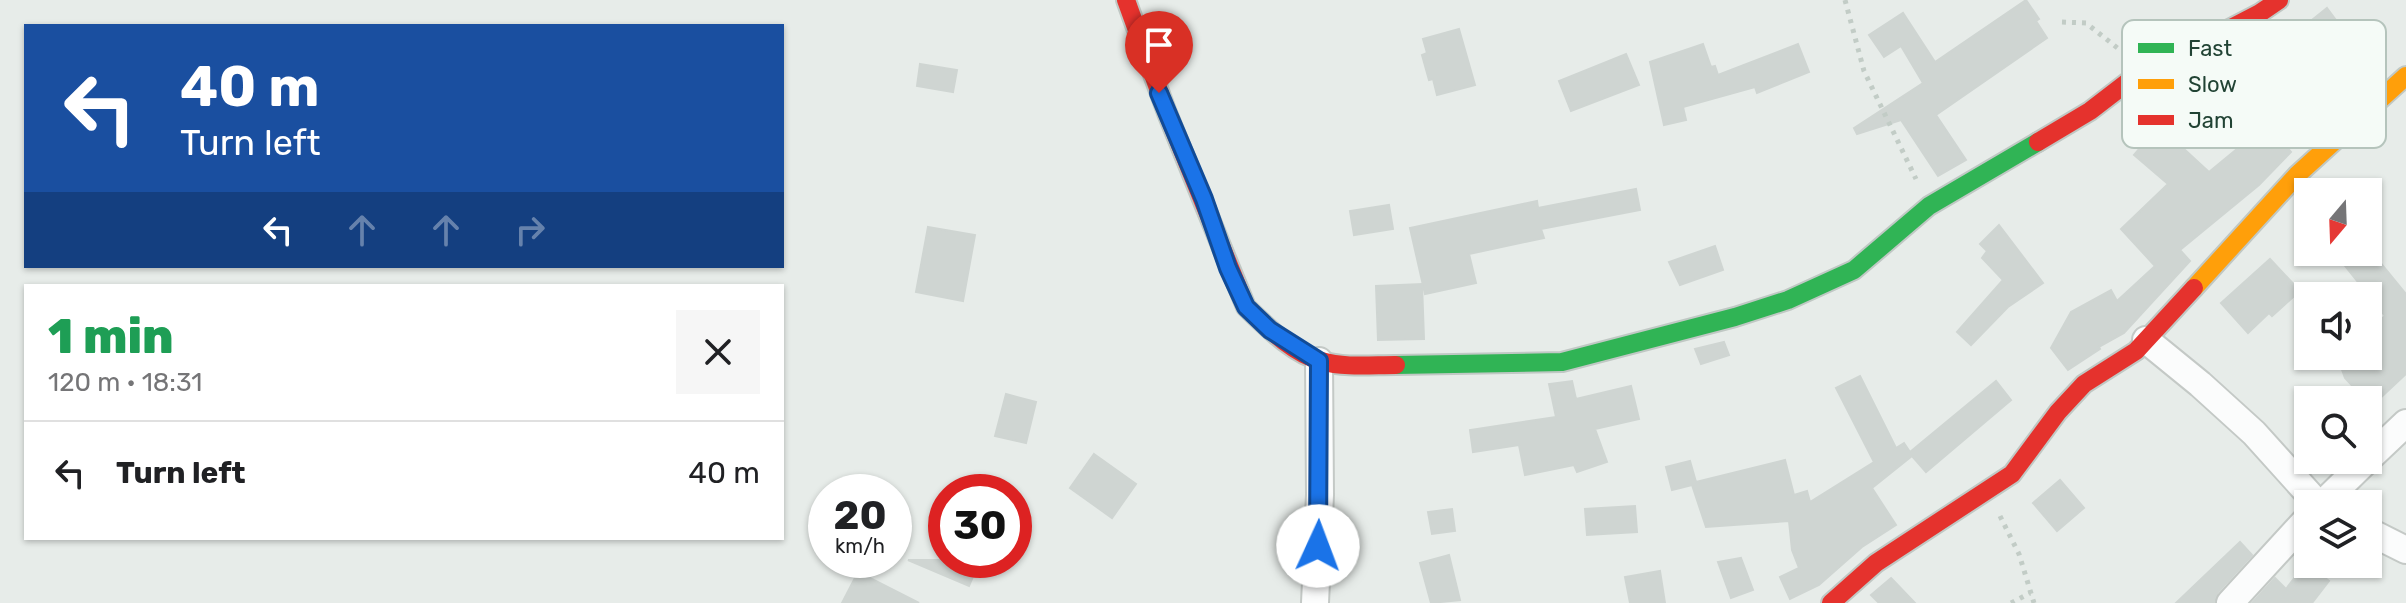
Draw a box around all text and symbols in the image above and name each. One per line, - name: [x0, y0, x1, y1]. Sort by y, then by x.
- pin: [1125, 11, 1193, 93]
- legend: [2122, 20, 2386, 148]
- icon: arrive: [1137, 23, 1181, 67]
- text: Fast: [2188, 35, 2233, 62]
- text: 40 m: [180, 54, 320, 120]
- icon: left: [48, 56, 152, 160]
- text: Slow: [2188, 71, 2237, 98]
- text: Jam: [2188, 107, 2234, 134]
- text: Turn left: [180, 121, 321, 164]
- north arrow: [2294, 178, 2382, 266]
- map controls: [2294, 178, 2382, 578]
- icon: left: [256, 208, 300, 252]
- icon: ahead: [340, 208, 384, 252]
- icon: ahead: [424, 208, 468, 252]
- icon: right: [508, 208, 552, 252]
- button: sound: [2294, 282, 2382, 370]
- text: 1 min: [48, 308, 174, 365]
- button: close: [676, 310, 760, 394]
- text: 120 m · 18:31: [48, 367, 202, 398]
- button: search: [2294, 386, 2382, 474]
- icon: left: [48, 451, 92, 495]
- text: Turn left: [116, 455, 246, 491]
- text: 40 m: [688, 455, 760, 491]
- speed limit sign: 30: [928, 474, 1032, 578]
- button: layers: [2294, 490, 2382, 578]
- text: 20: [833, 492, 887, 539]
- position arrow: [1276, 504, 1360, 588]
- text: km/h: [835, 534, 885, 558]

